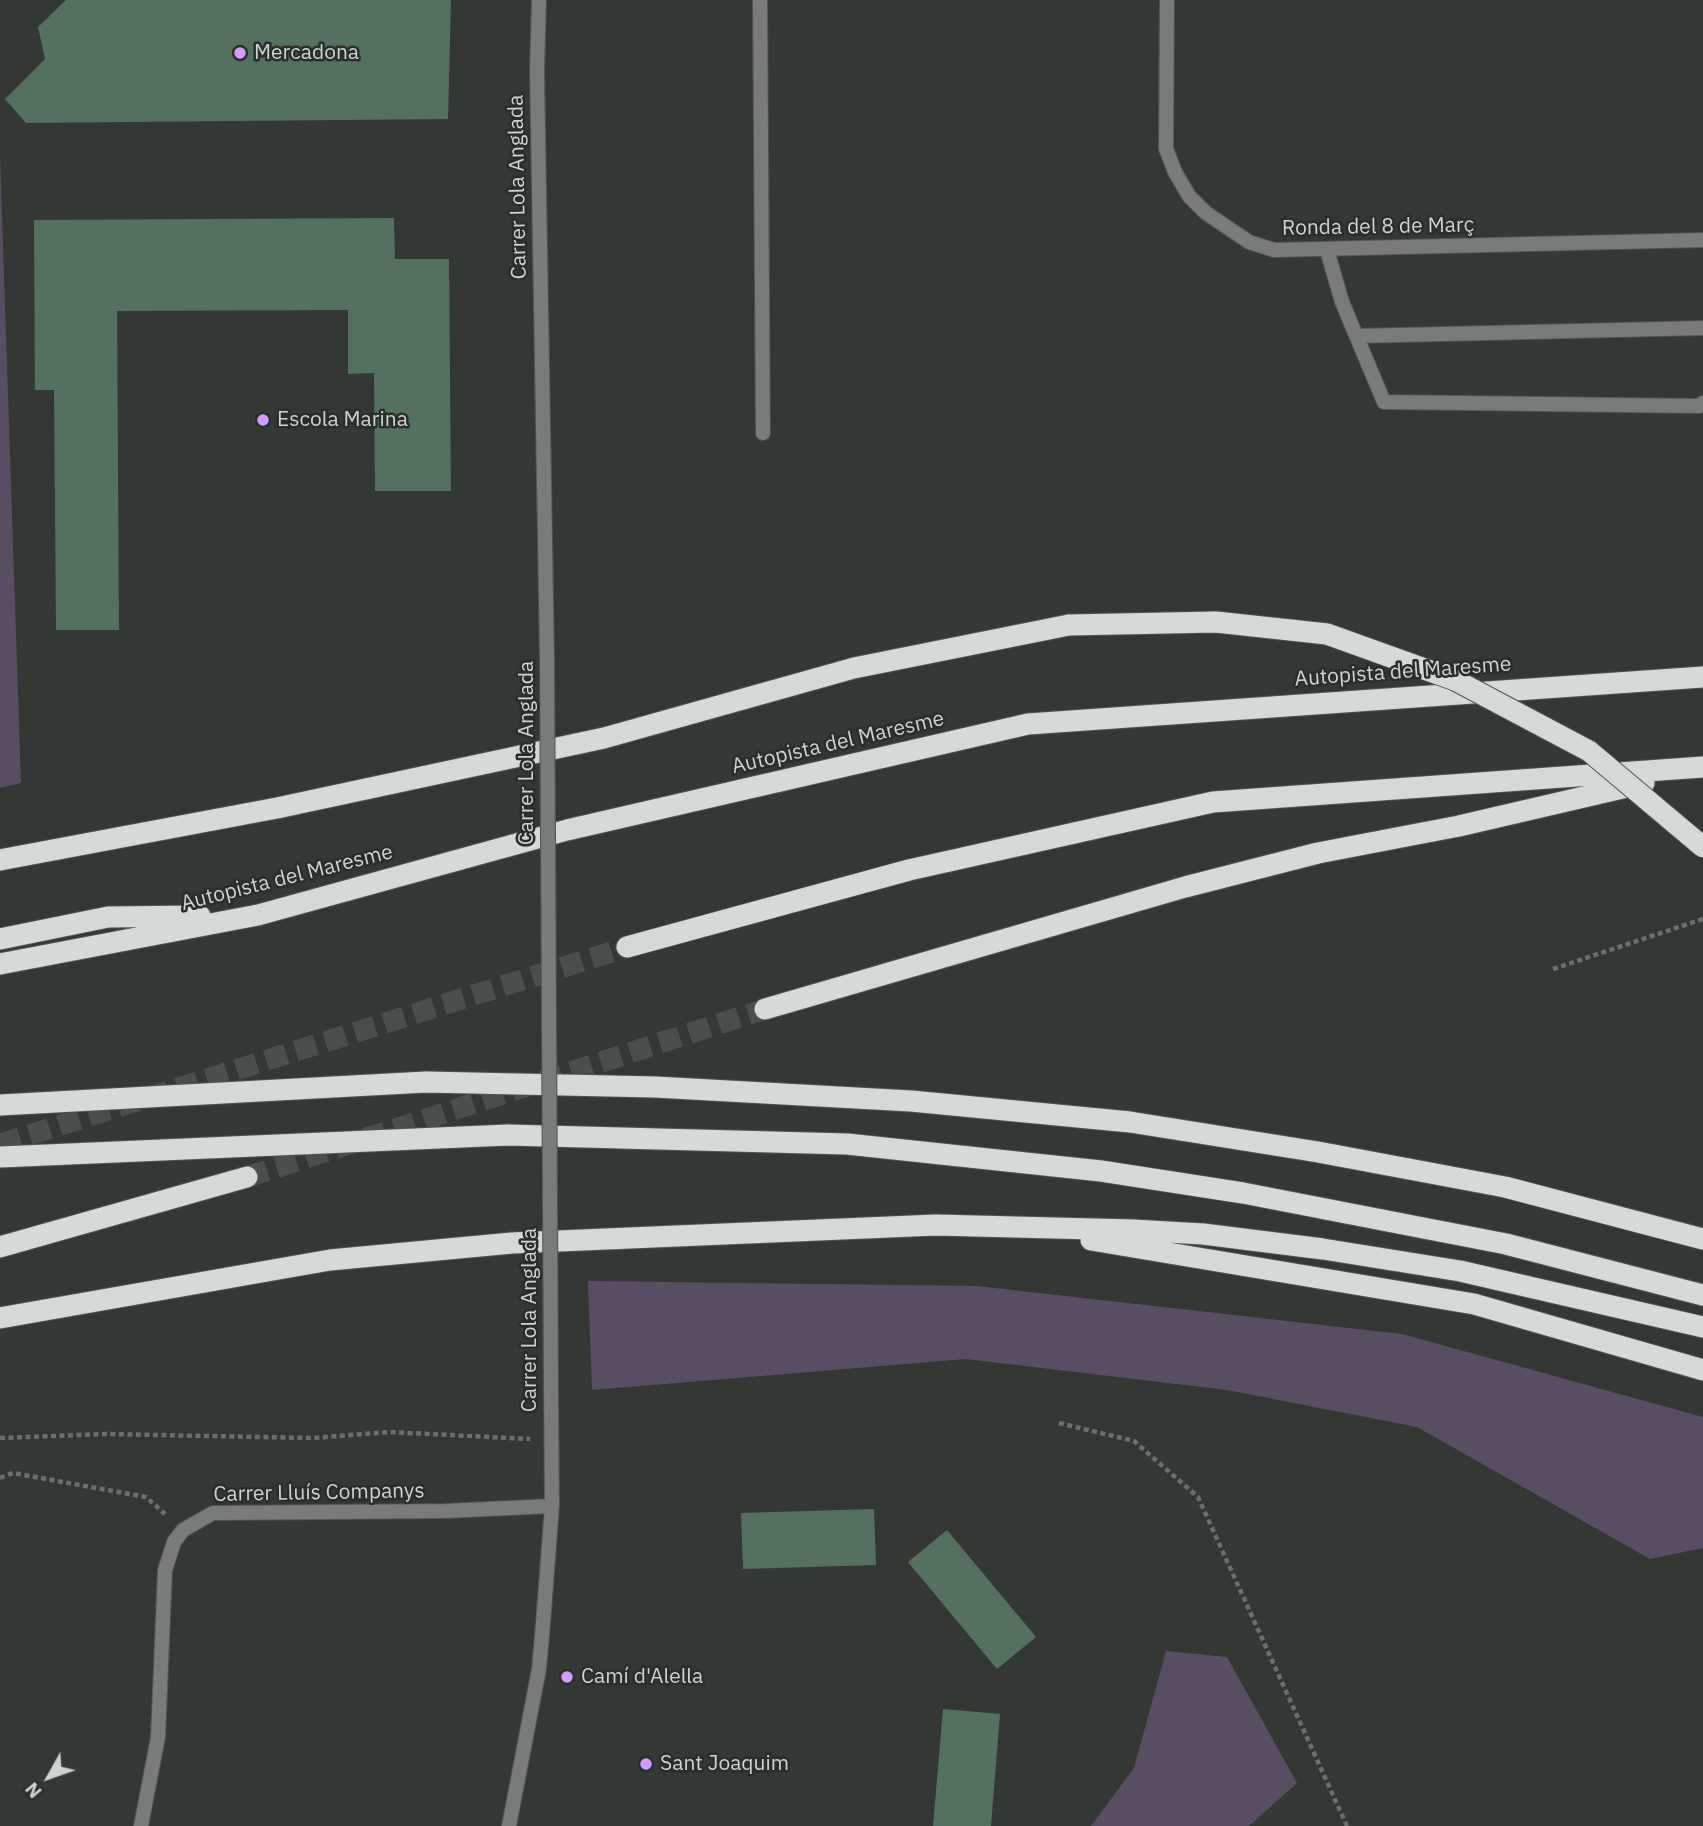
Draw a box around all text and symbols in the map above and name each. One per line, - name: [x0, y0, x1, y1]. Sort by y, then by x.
- place label: Mercadona: [254, 40, 359, 66]
- marker: Mercadona: [232, 45, 248, 61]
- street label: Carrer Lola Anglada: [504, 95, 532, 279]
- street label: Ronda del 8 de Març: [1282, 213, 1474, 241]
- place label: Escola Marina: [277, 407, 408, 433]
- marker: Escola Marina: [255, 412, 271, 428]
- street label: Autopista del Maresme: [1294, 652, 1512, 692]
- street label: Carrer Lola Anglada: [514, 661, 540, 845]
- street label: Autopista del Maresme: [729, 706, 947, 780]
- street label: Autopista del Maresme: [179, 839, 395, 917]
- street label: Carrer Lola Anglada: [517, 1228, 543, 1412]
- street label: Carrer Lluís Companys: [213, 1479, 425, 1507]
- place label: Camí d'Alella: [581, 1664, 703, 1690]
- marker: Camí d'Alella: [559, 1669, 575, 1685]
- north arrow: [14, 1742, 84, 1812]
- place label: Sant Joaquim: [660, 1751, 789, 1777]
- marker: Sant Joaquim: [638, 1756, 654, 1772]
- text: N: [19, 1778, 47, 1803]

